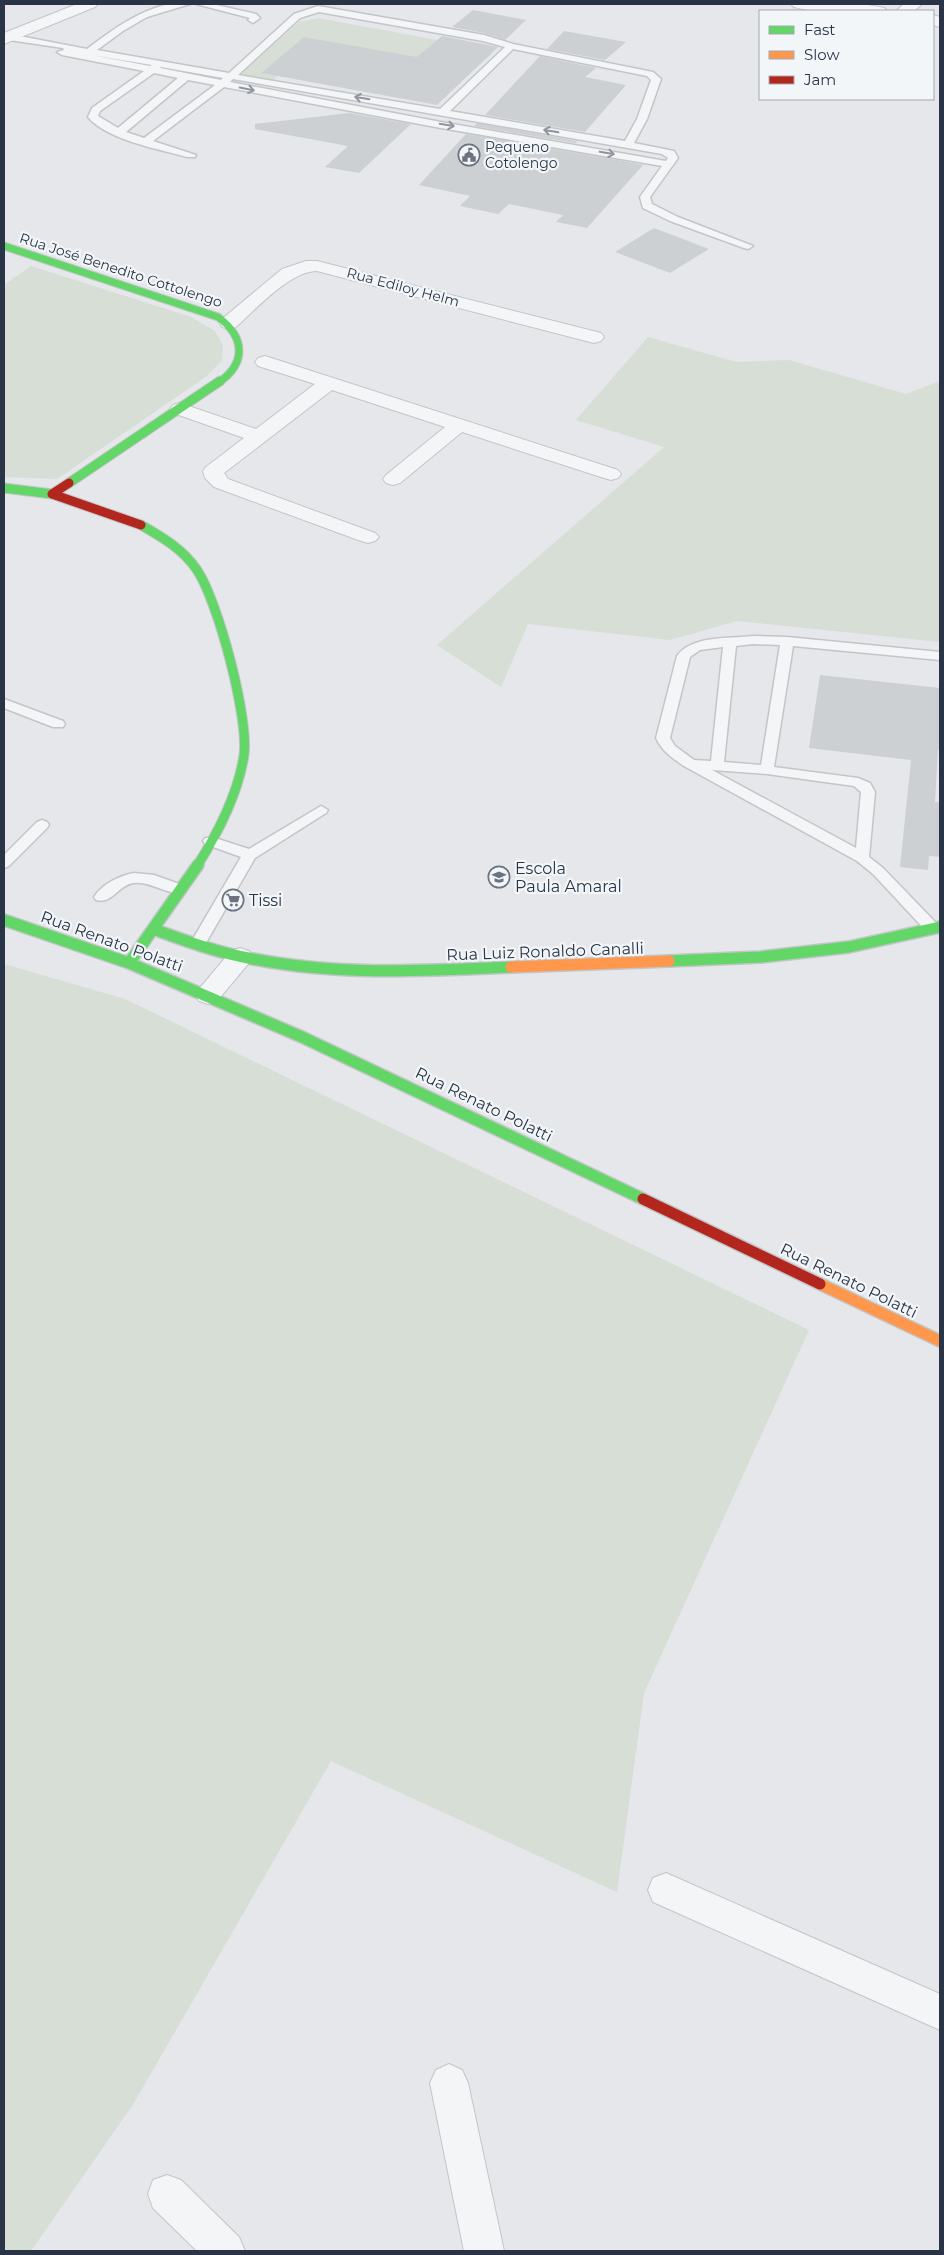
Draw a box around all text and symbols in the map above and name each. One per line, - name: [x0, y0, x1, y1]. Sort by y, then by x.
- legend: [759, 10, 934, 100]
- text: Fast: [804, 20, 835, 39]
- text: Slow: [804, 45, 840, 64]
- text: Jam: [803, 70, 836, 89]
- one-way arrow: [239, 84, 255, 94]
- one-way arrow: [354, 93, 370, 103]
- one-way arrow: [438, 121, 454, 131]
- one-way arrow: [543, 126, 559, 136]
- place label: Pequeno Cotolengo: [485, 138, 558, 172]
- public building icon: Pequeno Cotolengo: [457, 143, 481, 167]
- one-way arrow: [598, 149, 614, 159]
- street label: Rua José Benedito Cottolengo: [17, 229, 225, 311]
- street label: Rua Ediloy Helm: [345, 263, 461, 311]
- place label: Escola Paula Amaral: [515, 859, 622, 896]
- school or university icon: Escola Paula Amaral: [487, 865, 511, 889]
- supermarket icon: Tissi: [221, 888, 245, 912]
- place label: Tissi: [249, 891, 282, 910]
- street label: Rua Renato Polatti: [38, 907, 186, 976]
- street label: Rua Luiz Ronaldo Canalli: [446, 939, 644, 964]
- street label: Rua Renato Polatti: [412, 1063, 555, 1146]
- street label: Rua Renato Polatti: [777, 1239, 920, 1322]

